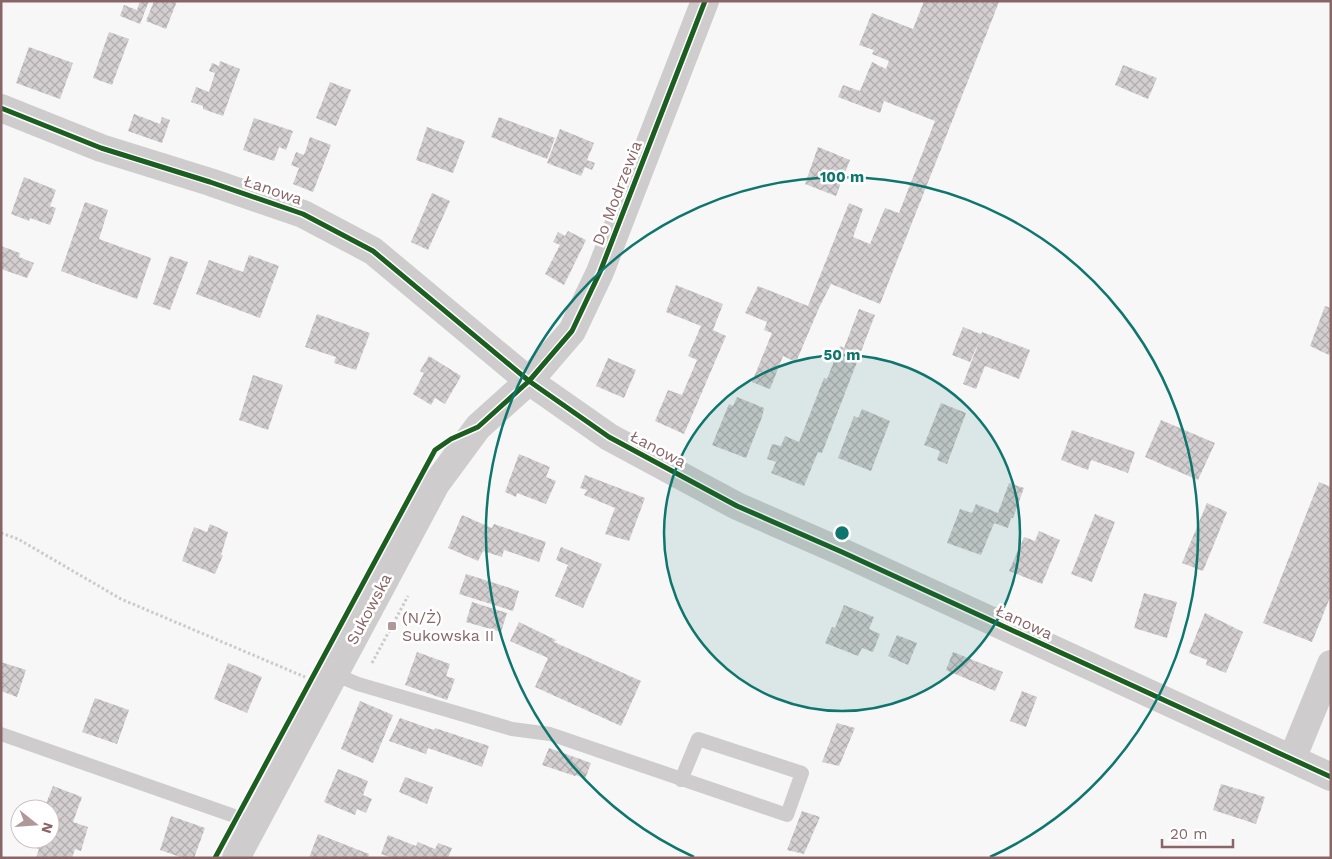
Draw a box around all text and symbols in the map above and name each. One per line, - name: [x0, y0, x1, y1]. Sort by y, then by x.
- street label: Do Modrzewia: [588, 138, 646, 248]
- text: 100 m: [820, 168, 864, 186]
- street label: Łanowa: [241, 171, 305, 209]
- text: 50 m: [824, 346, 860, 364]
- street label: Łanowa: [627, 426, 689, 472]
- centre of rings: [833, 524, 851, 542]
- street label: Sukowska: [342, 570, 396, 648]
- street label: Łanowa: [993, 601, 1055, 643]
- place label: (N/Ż) Sukowska II: [402, 608, 494, 645]
- marker: (N/Ż) Sukowska II: [386, 620, 398, 632]
- north arrow: [10, 799, 60, 849]
- scale bar: [1162, 816, 1233, 848]
- text: N: [38, 821, 57, 835]
- text: 20 m: [1170, 825, 1208, 843]

